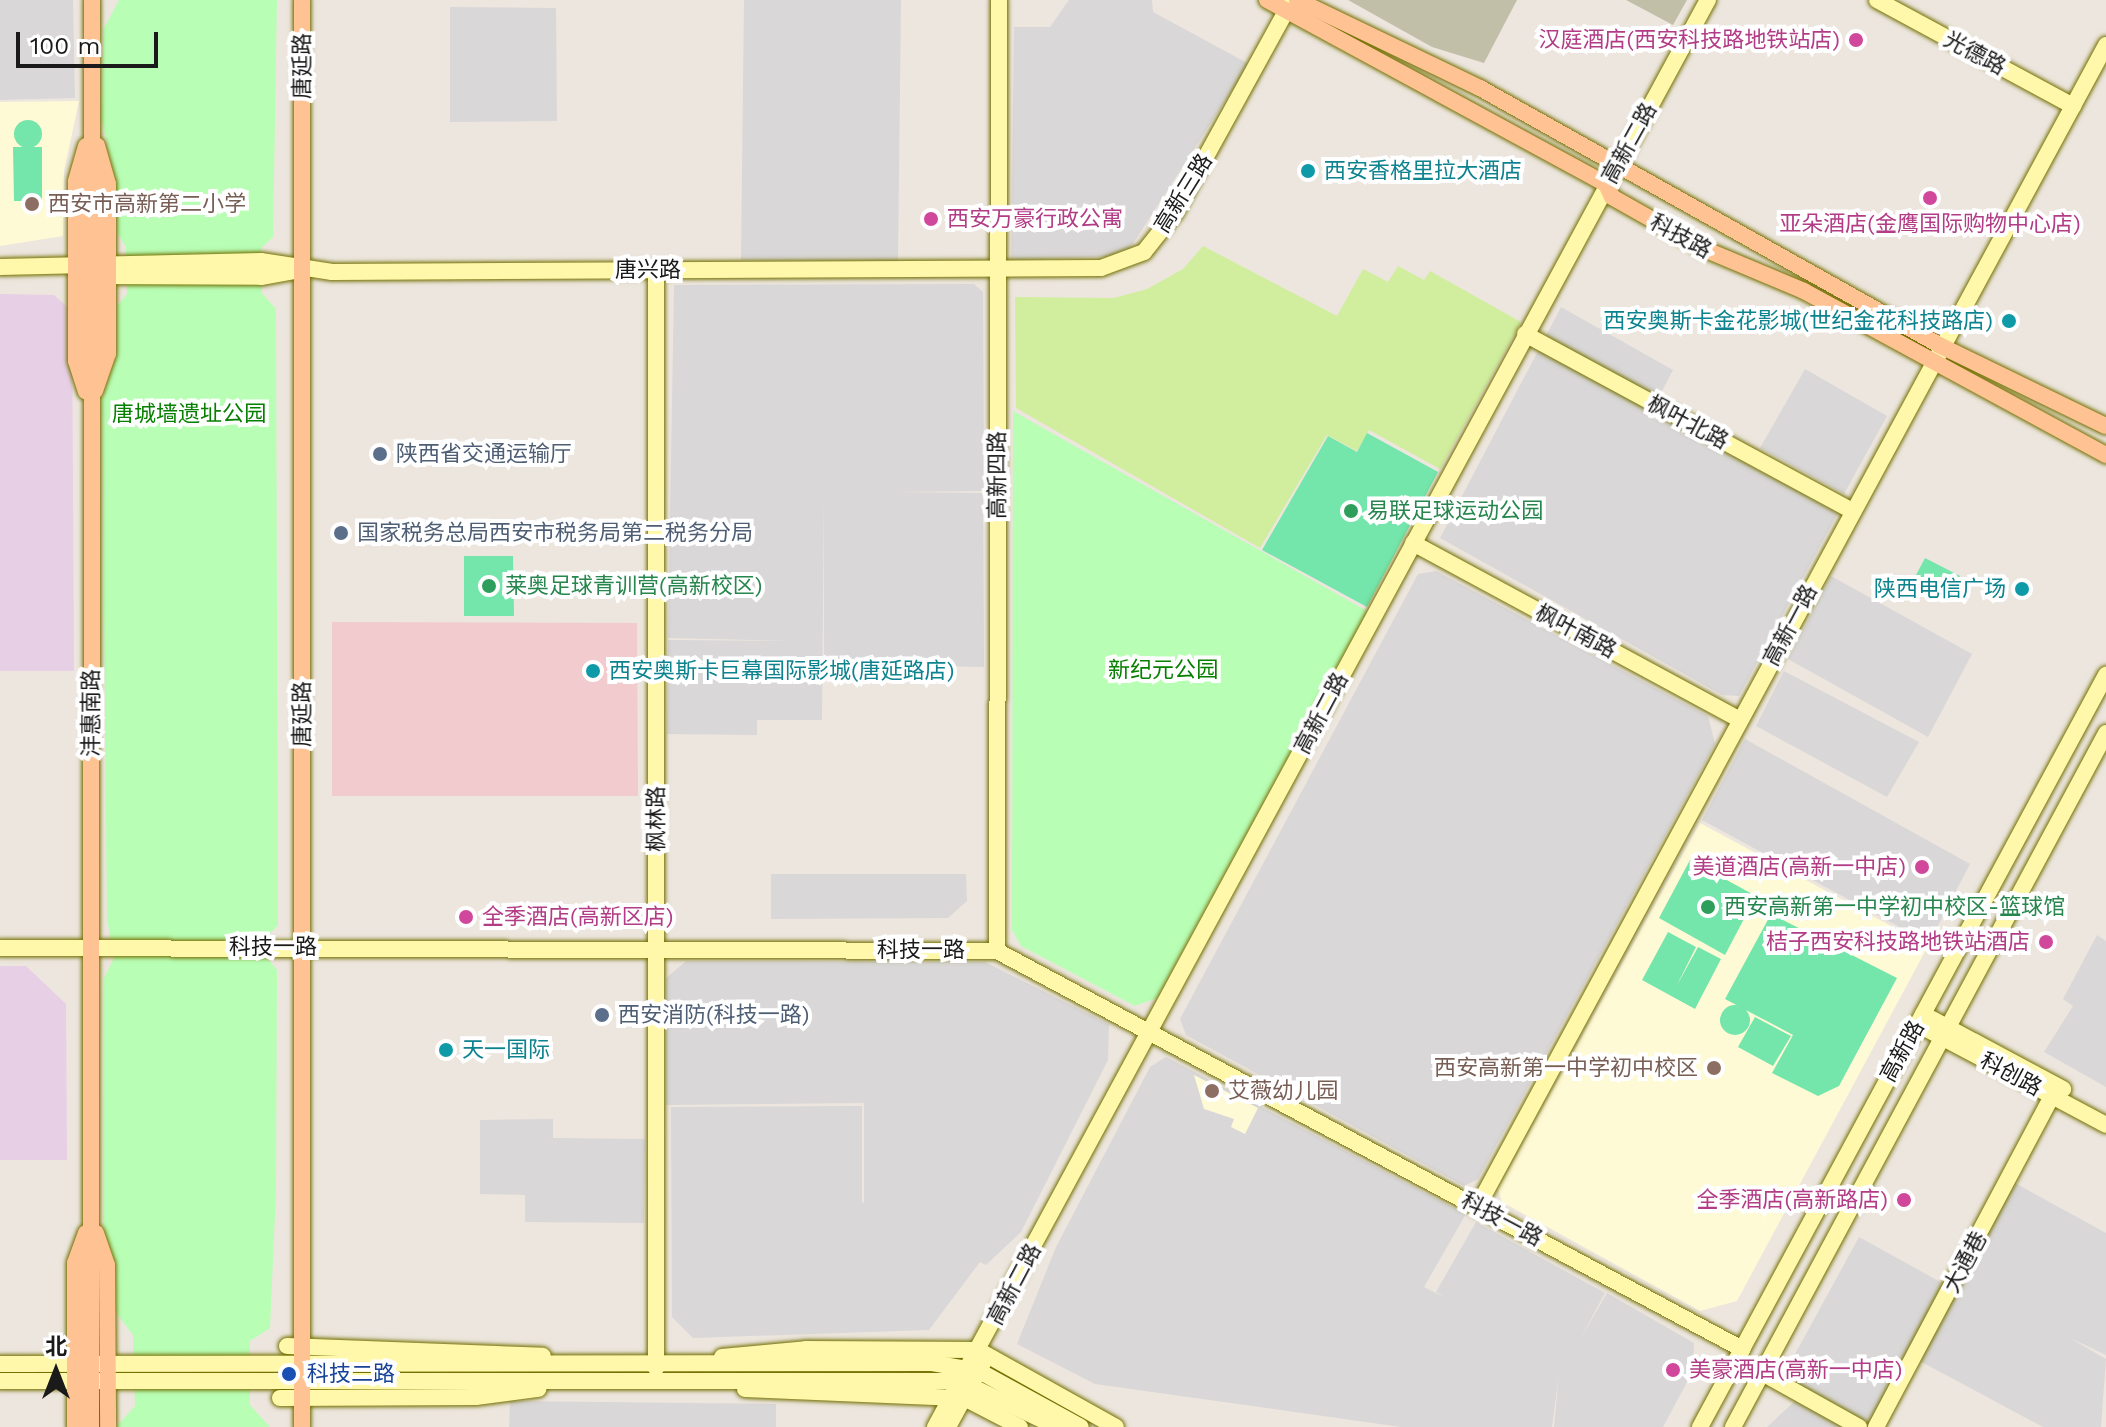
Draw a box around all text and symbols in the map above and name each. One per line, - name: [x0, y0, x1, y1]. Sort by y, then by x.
- scale bar: [20, 16, 162, 66]
- street label: 光德路: [1940, 26, 2010, 80]
- place label: 汉庭酒店(西安科技路地铁站店): [1539, 27, 1840, 53]
- marker: 汉庭酒店(西安科技路地铁站店): [1847, 31, 1865, 49]
- text: 100 m: [30, 32, 100, 60]
- street label: 唐延路: [289, 33, 315, 99]
- street label: 高新二路: [1596, 98, 1662, 188]
- street label: 高新三路: [1148, 149, 1218, 237]
- place label: 西安香格里拉大酒店: [1324, 158, 1522, 184]
- marker: 西安香格里拉大酒店: [1299, 162, 1317, 180]
- marker: 亚朵酒店(金鹰国际购物中心店): [1921, 189, 1939, 207]
- place label: 西安市高新第二小学: [48, 191, 246, 217]
- marker: 西安市高新第二小学: [23, 195, 41, 213]
- place label: 西安万豪行政公寓: [947, 206, 1123, 232]
- street label: 科技路: [1646, 208, 1716, 264]
- marker: 西安万豪行政公寓: [922, 210, 940, 228]
- place label: 亚朵酒店(金鹰国际购物中心店): [1779, 211, 2081, 237]
- street label: 唐兴路: [615, 257, 681, 283]
- place label: 西安奥斯卡金花影城(世纪金花科技路店): [1604, 308, 1993, 334]
- marker: 西安奥斯卡金花影城(世纪金花科技路店): [2000, 312, 2018, 330]
- street label: 枫叶北路: [1643, 390, 1733, 454]
- park label: 唐城墙遗址公园: [112, 401, 266, 427]
- street label: 高新四路: [984, 431, 1010, 519]
- place label: 陕西省交通运输厅: [396, 441, 572, 467]
- marker: 陕西省交通运输厅: [371, 445, 389, 463]
- place label: 易联足球运动公园: [1367, 498, 1543, 524]
- marker: 易联足球运动公园: [1342, 502, 1360, 520]
- place label: 国家税务总局西安市税务局第二税务分局: [357, 520, 753, 546]
- marker: 国家税务总局西安市税务局第二税务分局: [332, 524, 350, 542]
- place label: 莱奥足球青训营(高新校区): [505, 573, 762, 599]
- place label: 陕西电信广场: [1874, 576, 2006, 602]
- marker: 莱奥足球青训营(高新校区): [480, 577, 498, 595]
- street label: 高新一路: [1758, 580, 1822, 670]
- marker: 陕西电信广场: [2013, 580, 2031, 598]
- street label: 枫叶南路: [1531, 599, 1621, 663]
- park label: 新纪元公园: [1108, 657, 1218, 683]
- place label: 西安奥斯卡巨幕国际影城(唐延路店): [609, 658, 954, 684]
- marker: 西安奥斯卡巨幕国际影城(唐延路店): [584, 662, 602, 680]
- street label: 高新二路: [1289, 668, 1353, 758]
- street label: 沣惠南路: [78, 669, 104, 757]
- street label: 唐延路: [289, 681, 315, 747]
- street label: 枫林路: [643, 786, 669, 852]
- place label: 美道酒店(高新一中店): [1693, 854, 1906, 880]
- marker: 美道酒店(高新一中店): [1913, 858, 1931, 876]
- place label: 西安高新第一中学初中校区-篮球馆: [1724, 894, 2065, 920]
- marker: 西安高新第一中学初中校区-篮球馆: [1699, 898, 1717, 916]
- place label: 全季酒店(高新区店): [482, 904, 673, 930]
- marker: 全季酒店(高新区店): [457, 908, 475, 926]
- place label: 桔子西安科技路地铁站酒店: [1766, 929, 2030, 955]
- marker: 桔子西安科技路地铁站酒店: [2037, 933, 2055, 951]
- street label: 科技一路: [229, 934, 317, 960]
- street label: 科技一路: [877, 937, 965, 963]
- place label: 西安消防(科技一路): [618, 1002, 809, 1028]
- marker: 西安消防(科技一路): [593, 1006, 611, 1024]
- street label: 高新路: [1874, 1016, 1930, 1086]
- place label: 天一国际: [462, 1037, 550, 1063]
- marker: 天一国际: [437, 1041, 455, 1059]
- street label: 科创路: [1976, 1047, 2046, 1101]
- place label: 西安高新第一中学初中校区: [1434, 1055, 1698, 1081]
- marker: 西安高新第一中学初中校区: [1705, 1059, 1723, 1077]
- place label: 艾薇幼儿园: [1228, 1078, 1338, 1104]
- marker: 艾薇幼儿园: [1203, 1082, 1221, 1100]
- street label: 科技一路: [1457, 1187, 1547, 1251]
- place label: 全季酒店(高新路店): [1697, 1187, 1888, 1213]
- marker: 全季酒店(高新路店): [1895, 1191, 1913, 1209]
- street label: 大通巷: [1938, 1227, 1992, 1297]
- street label: 高新二路: [982, 1239, 1046, 1329]
- north arrow: [16, 1331, 96, 1411]
- text: 北: [45, 1334, 67, 1359]
- place label: 美豪酒店(高新一中店): [1689, 1357, 1902, 1383]
- place label: 科技二路: [307, 1361, 395, 1387]
- marker: 美豪酒店(高新一中店): [1664, 1361, 1682, 1379]
- marker: 科技二路: [278, 1363, 300, 1385]

